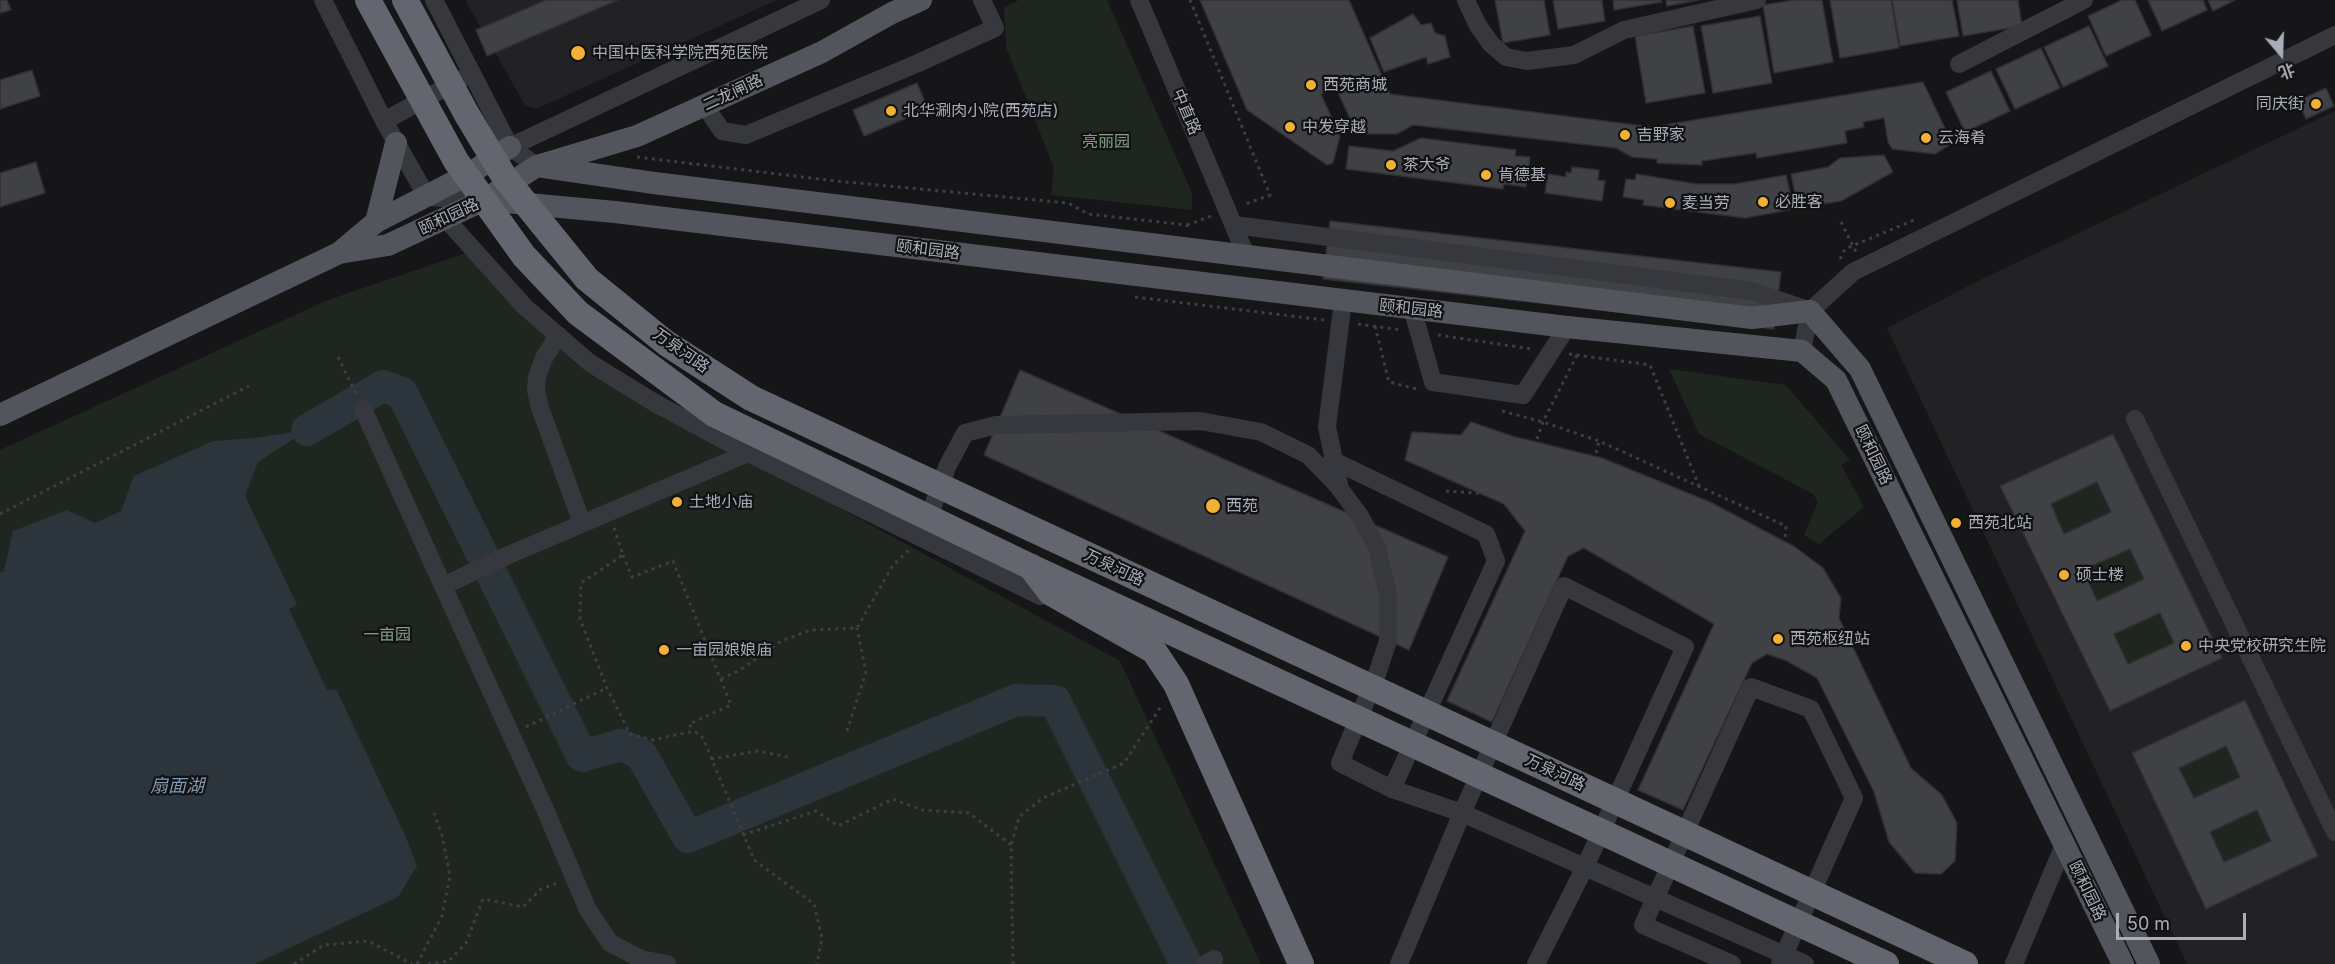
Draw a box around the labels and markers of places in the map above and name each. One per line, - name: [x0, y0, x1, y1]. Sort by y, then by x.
- place label: 中国中医科学院西苑医院: [592, 43, 768, 63]
- marker: 中国中医科学院西苑医院: [569, 44, 587, 62]
- place label: 西苑商城: [1323, 75, 1387, 95]
- marker: 西苑商城: [1304, 78, 1318, 92]
- place label: 同庆街: [2256, 94, 2304, 114]
- marker: 同庆街: [2309, 97, 2323, 111]
- place label: 北华涮肉小院(西苑店): [903, 101, 1059, 121]
- marker: 北华涮肉小院(西苑店): [884, 104, 898, 118]
- place label: 中发穿越: [1302, 117, 1366, 137]
- marker: 中发穿越: [1283, 120, 1297, 134]
- place label: 吉野家: [1637, 125, 1685, 145]
- marker: 吉野家: [1618, 128, 1632, 142]
- place label: 云海肴: [1938, 128, 1986, 148]
- marker: 云海肴: [1919, 131, 1933, 145]
- place label: 茶大爷: [1403, 155, 1451, 175]
- marker: 茶大爷: [1384, 158, 1398, 172]
- place label: 肯德基: [1498, 165, 1546, 185]
- marker: 肯德基: [1479, 168, 1493, 182]
- place label: 必胜客: [1775, 192, 1823, 212]
- place label: 麦当劳: [1682, 193, 1730, 213]
- marker: 必胜客: [1756, 195, 1770, 209]
- marker: 麦当劳: [1663, 196, 1677, 210]
- place label: 土地小庙: [689, 492, 753, 512]
- marker: 土地小庙: [670, 495, 684, 509]
- place label: 西苑: [1226, 496, 1258, 516]
- marker: 西苑: [1204, 497, 1222, 515]
- place label: 西苑北站: [1968, 513, 2032, 533]
- marker: 西苑北站: [1949, 516, 1963, 530]
- place label: 硕士楼: [2076, 565, 2124, 585]
- marker: 硕士楼: [2057, 568, 2071, 582]
- place label: 西苑枢纽站: [1790, 629, 1870, 649]
- marker: 西苑枢纽站: [1771, 632, 1785, 646]
- place label: 中央党校研究生院: [2198, 636, 2326, 656]
- marker: 中央党校研究生院: [2179, 639, 2193, 653]
- place label: 一亩园娘娘庙: [676, 640, 772, 660]
- marker: 一亩园娘娘庙: [657, 643, 671, 657]

